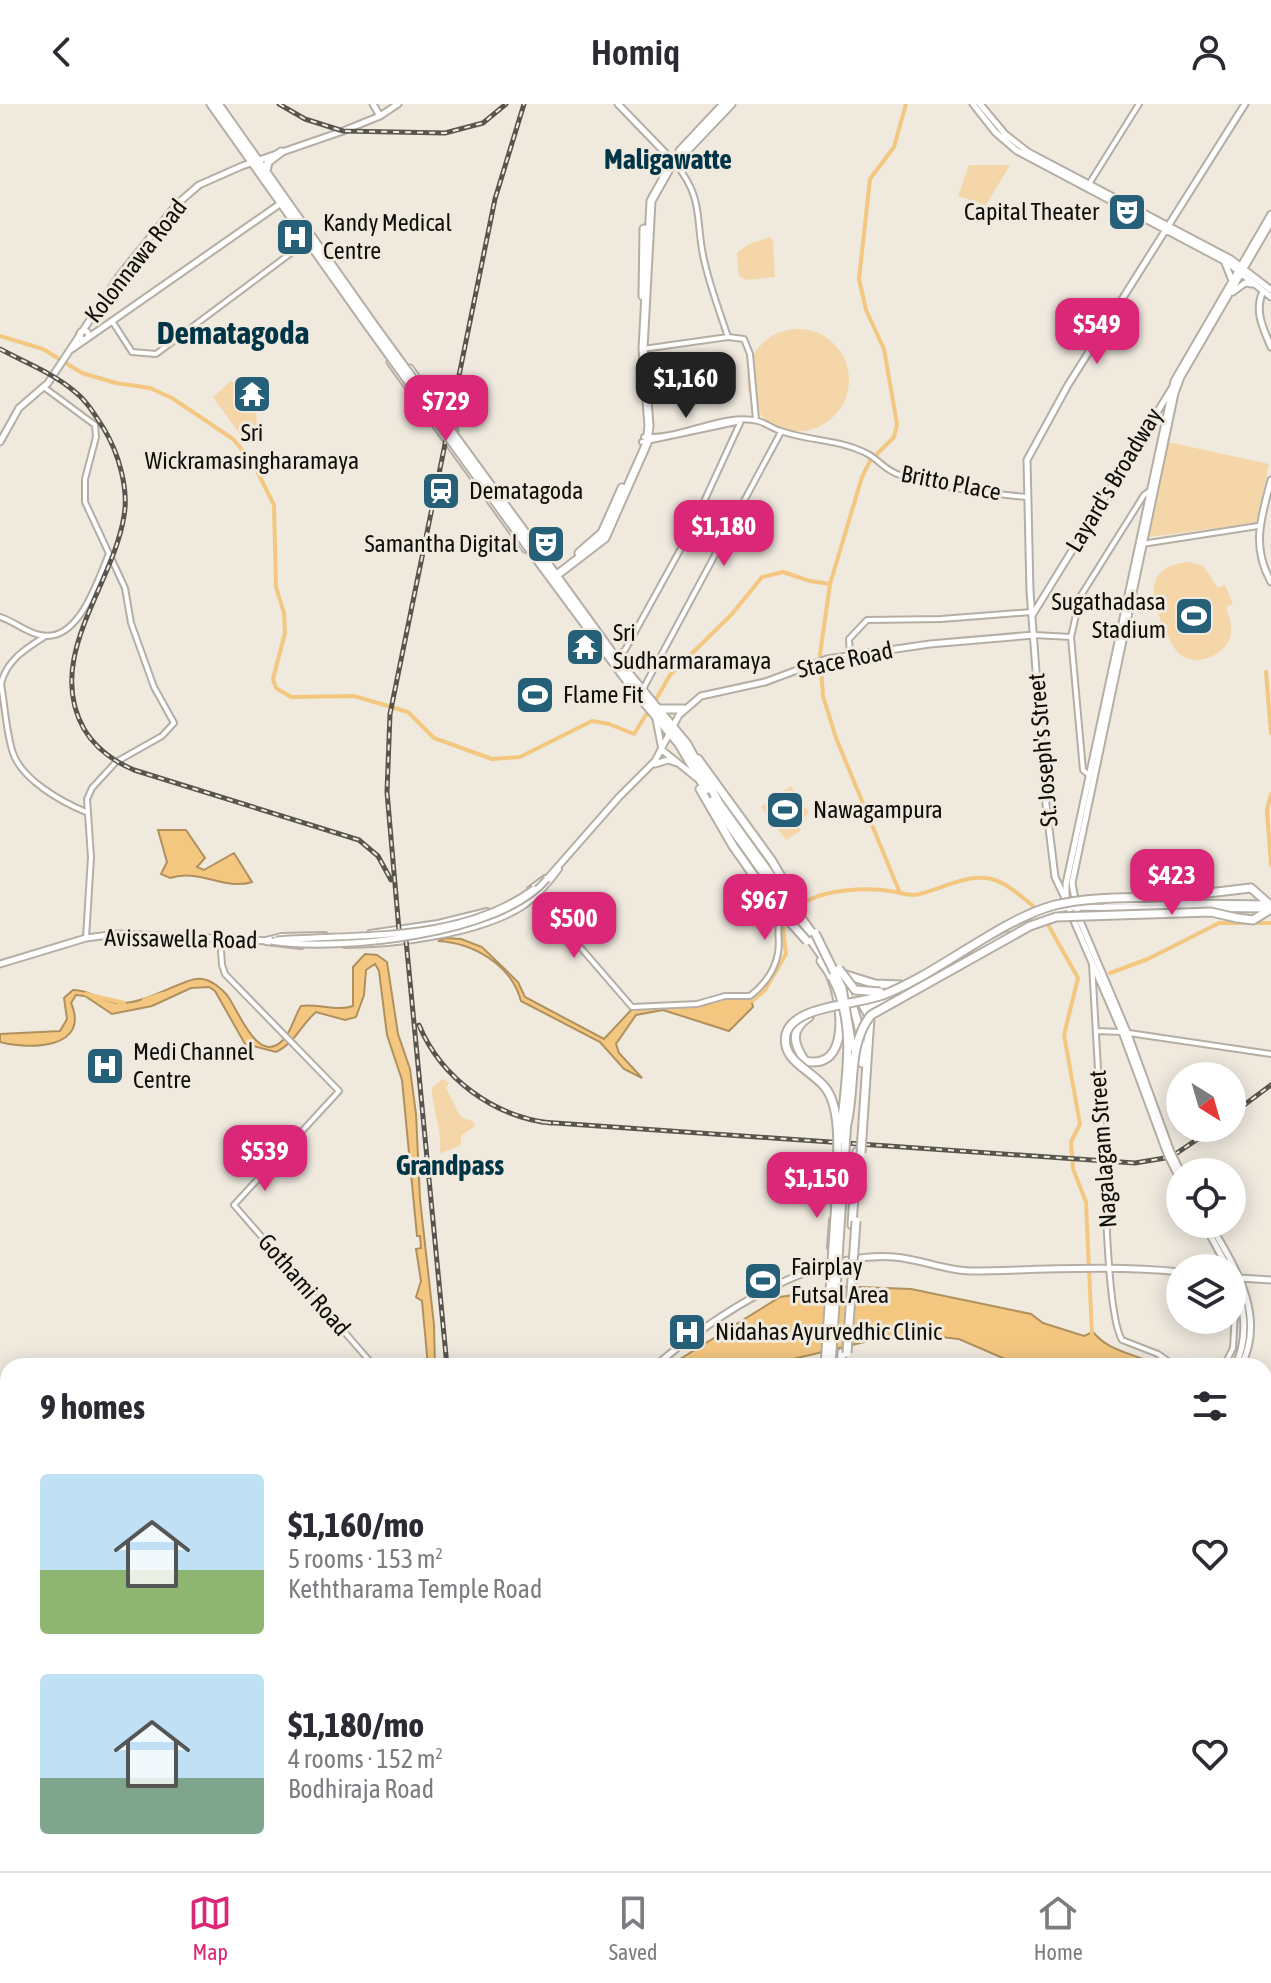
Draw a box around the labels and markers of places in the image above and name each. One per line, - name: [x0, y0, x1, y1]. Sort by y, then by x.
- theatre icon: Capital Theater: [1106, 191, 1148, 233]
- place label: Capital Theater: [964, 198, 1100, 225]
- place label: Kandy Medical Centre: [323, 209, 452, 264]
- hospital icon: Kandy Medical Centre: [274, 216, 316, 258]
- pin: $549: [1050, 298, 1144, 366]
- pin: $1,160: [621, 352, 751, 420]
- temple icon: Sri Wickramasingharamaya: [231, 373, 273, 415]
- pin: $729: [399, 375, 493, 443]
- place label: Sri Wickramasingharamaya: [145, 419, 359, 474]
- station icon: Dematagoda: [420, 470, 462, 512]
- place label: Dematagoda: [469, 477, 584, 504]
- pin: $1,180: [659, 500, 789, 568]
- theatre icon: Samantha Digital: [525, 523, 567, 565]
- place label: Samantha Digital: [364, 530, 519, 557]
- place label: Sugathadasa Stadium: [1051, 588, 1166, 643]
- sports icon: Sugathadasa Stadium: [1173, 595, 1215, 637]
- place label: Sri Sudharmaramaya: [613, 619, 771, 674]
- temple icon: Sri Sudharmaramaya: [564, 626, 606, 668]
- sports icon: Flame Fit: [514, 674, 556, 716]
- place label: Flame Fit: [563, 681, 644, 708]
- sports icon: Nawagampura: [764, 789, 806, 831]
- place label: Nawagampura: [813, 796, 943, 823]
- pin: $423: [1125, 849, 1219, 917]
- pin: $967: [718, 874, 812, 942]
- pin: $500: [527, 892, 621, 960]
- place label: Medi Channel Centre: [133, 1038, 255, 1093]
- hospital icon: Medi Channel Centre: [84, 1045, 126, 1087]
- pin: $539: [218, 1125, 312, 1193]
- pin: $1,150: [752, 1152, 882, 1220]
- place label: Fairplay Futsal Area: [791, 1253, 889, 1308]
- sports icon: Fairplay Futsal Area: [742, 1260, 784, 1302]
- hospital icon: Nidahas Ayurvedhic Clinic: [666, 1311, 708, 1353]
- place label: Nidahas Ayurvedhic Clinic: [715, 1318, 942, 1345]

